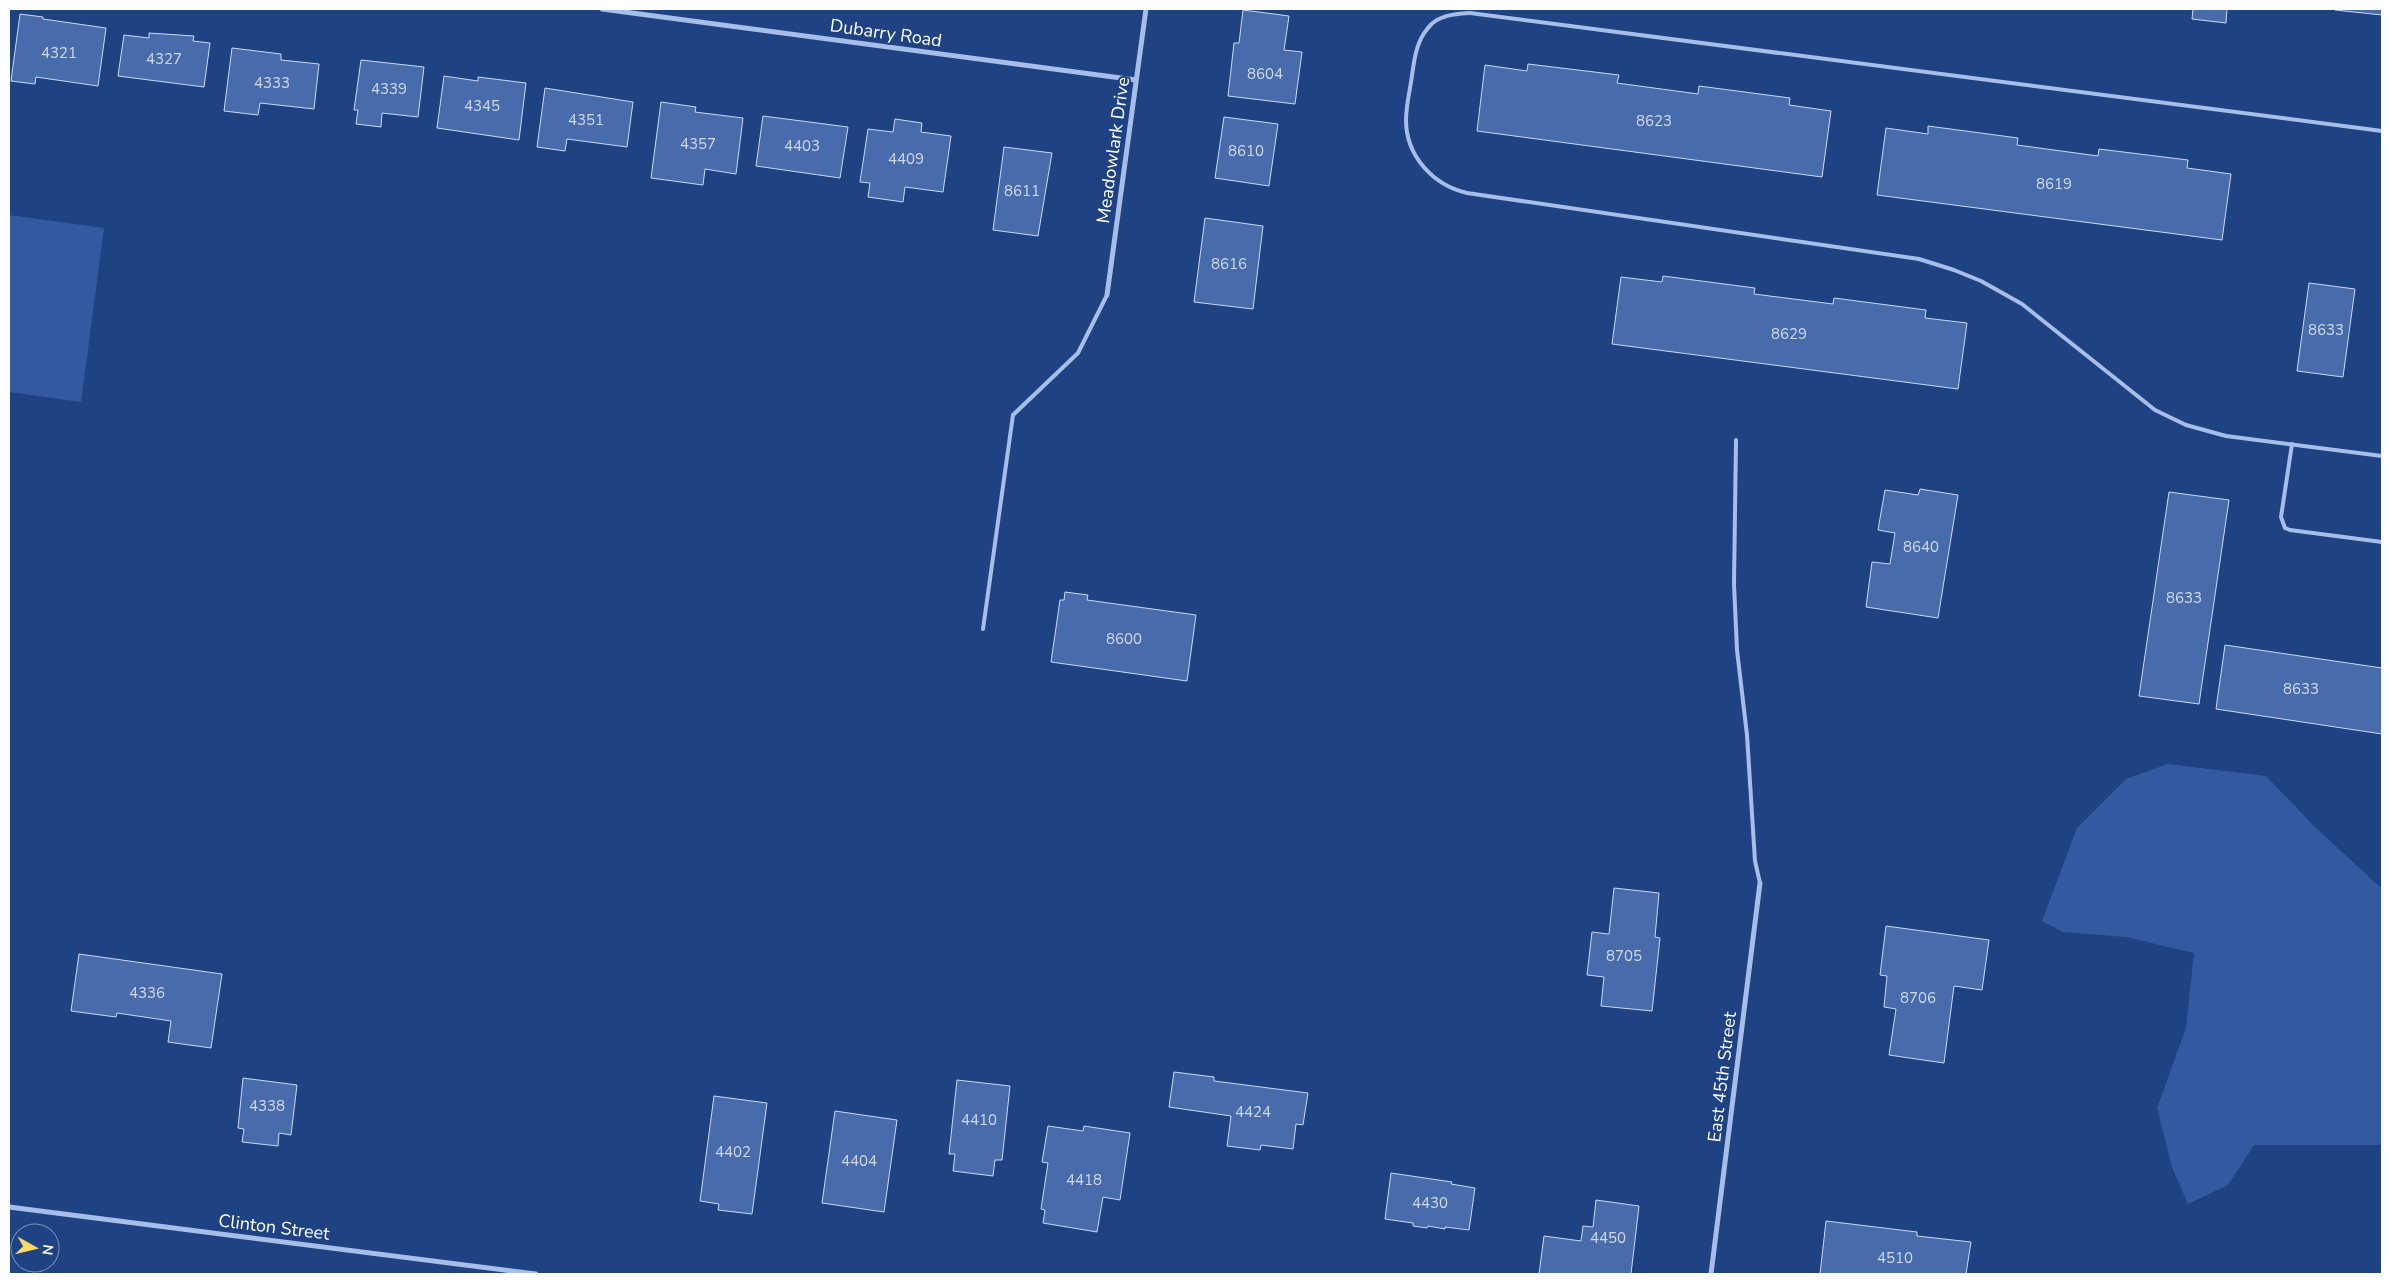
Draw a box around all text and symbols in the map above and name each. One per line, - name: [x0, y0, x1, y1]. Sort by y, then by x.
- street label: Dubarry Road: [829, 13, 943, 53]
- house number: 4321: [41, 43, 77, 63]
- house number: 4327: [146, 49, 182, 69]
- house number: 8604: [1247, 64, 1283, 84]
- house number: 4333: [254, 73, 290, 93]
- street label: Meadowlark Drive: [1091, 75, 1135, 225]
- house number: 4339: [371, 79, 407, 99]
- house number: 4345: [464, 96, 500, 116]
- house number: 4351: [568, 110, 604, 130]
- house number: 8623: [1636, 111, 1672, 131]
- house number: 4357: [680, 134, 716, 154]
- house number: 4403: [784, 136, 820, 156]
- house number: 8610: [1228, 141, 1264, 161]
- house number: 4409: [888, 149, 924, 169]
- house number: 8619: [2036, 174, 2072, 194]
- house number: 8611: [1004, 181, 1040, 201]
- house number: 8616: [1211, 254, 1247, 274]
- house number: 8633: [2308, 320, 2344, 340]
- house number: 8629: [1771, 324, 1807, 344]
- house number: 8640: [1903, 537, 1939, 557]
- house number: 8633: [2166, 588, 2202, 608]
- house number: 8600: [1106, 629, 1142, 649]
- house number: 8633: [2283, 679, 2319, 699]
- house number: 8705: [1606, 946, 1642, 966]
- house number: 4336: [129, 983, 165, 1003]
- house number: 8706: [1900, 988, 1936, 1008]
- street label: East 45th Street: [1702, 1010, 1742, 1144]
- house number: 4338: [249, 1096, 285, 1116]
- house number: 4424: [1235, 1102, 1271, 1122]
- house number: 4410: [961, 1110, 997, 1130]
- house number: 4402: [715, 1142, 751, 1162]
- house number: 4404: [841, 1151, 877, 1171]
- house number: 4418: [1066, 1170, 1102, 1190]
- house number: 4430: [1412, 1193, 1448, 1213]
- street label: Clinton Street: [217, 1208, 332, 1246]
- north arrow: [10, 1223, 60, 1273]
- house number: 4450: [1590, 1228, 1626, 1248]
- text: N: [37, 1243, 58, 1256]
- house number: 4510: [1877, 1248, 1913, 1268]

